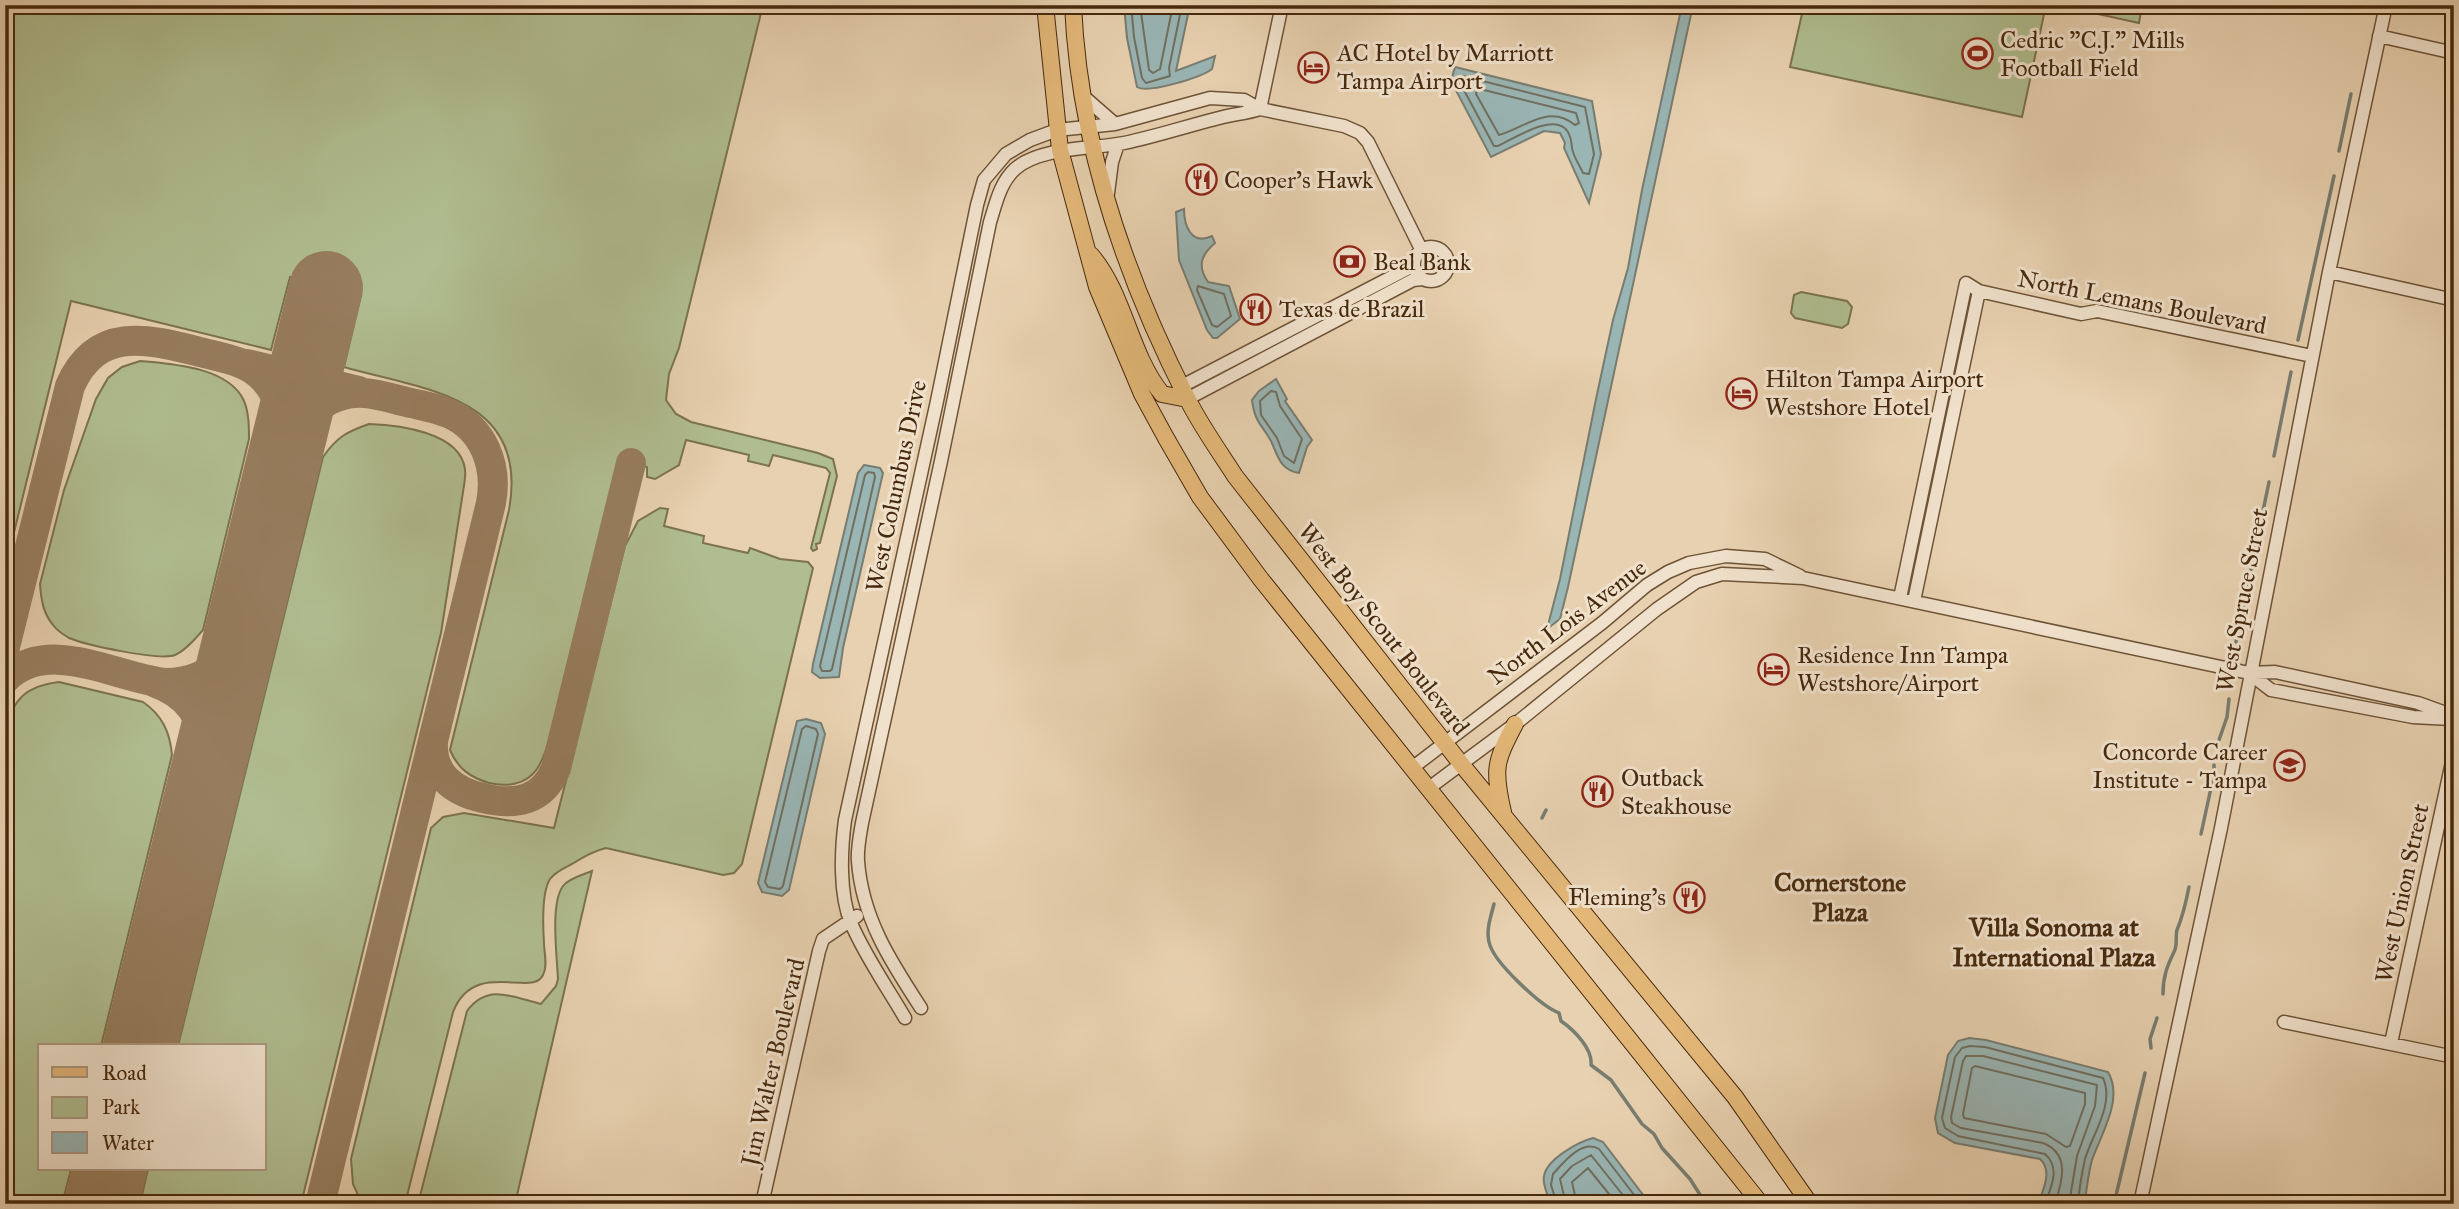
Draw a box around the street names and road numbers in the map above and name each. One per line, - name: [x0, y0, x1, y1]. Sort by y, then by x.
- street label: North Lemans Boulevard: [2015, 263, 2269, 341]
- street label: West Columbus Drive: [859, 377, 933, 595]
- street label: West Spruce Street: [2209, 505, 2275, 695]
- street label: West Boy Scout Boulevard: [1292, 517, 1476, 741]
- street label: North Lois Avenue: [1482, 553, 1652, 691]
- street label: West Union Street: [2368, 800, 2436, 985]
- street label: Jim Walter Boulevard: [734, 955, 811, 1172]

